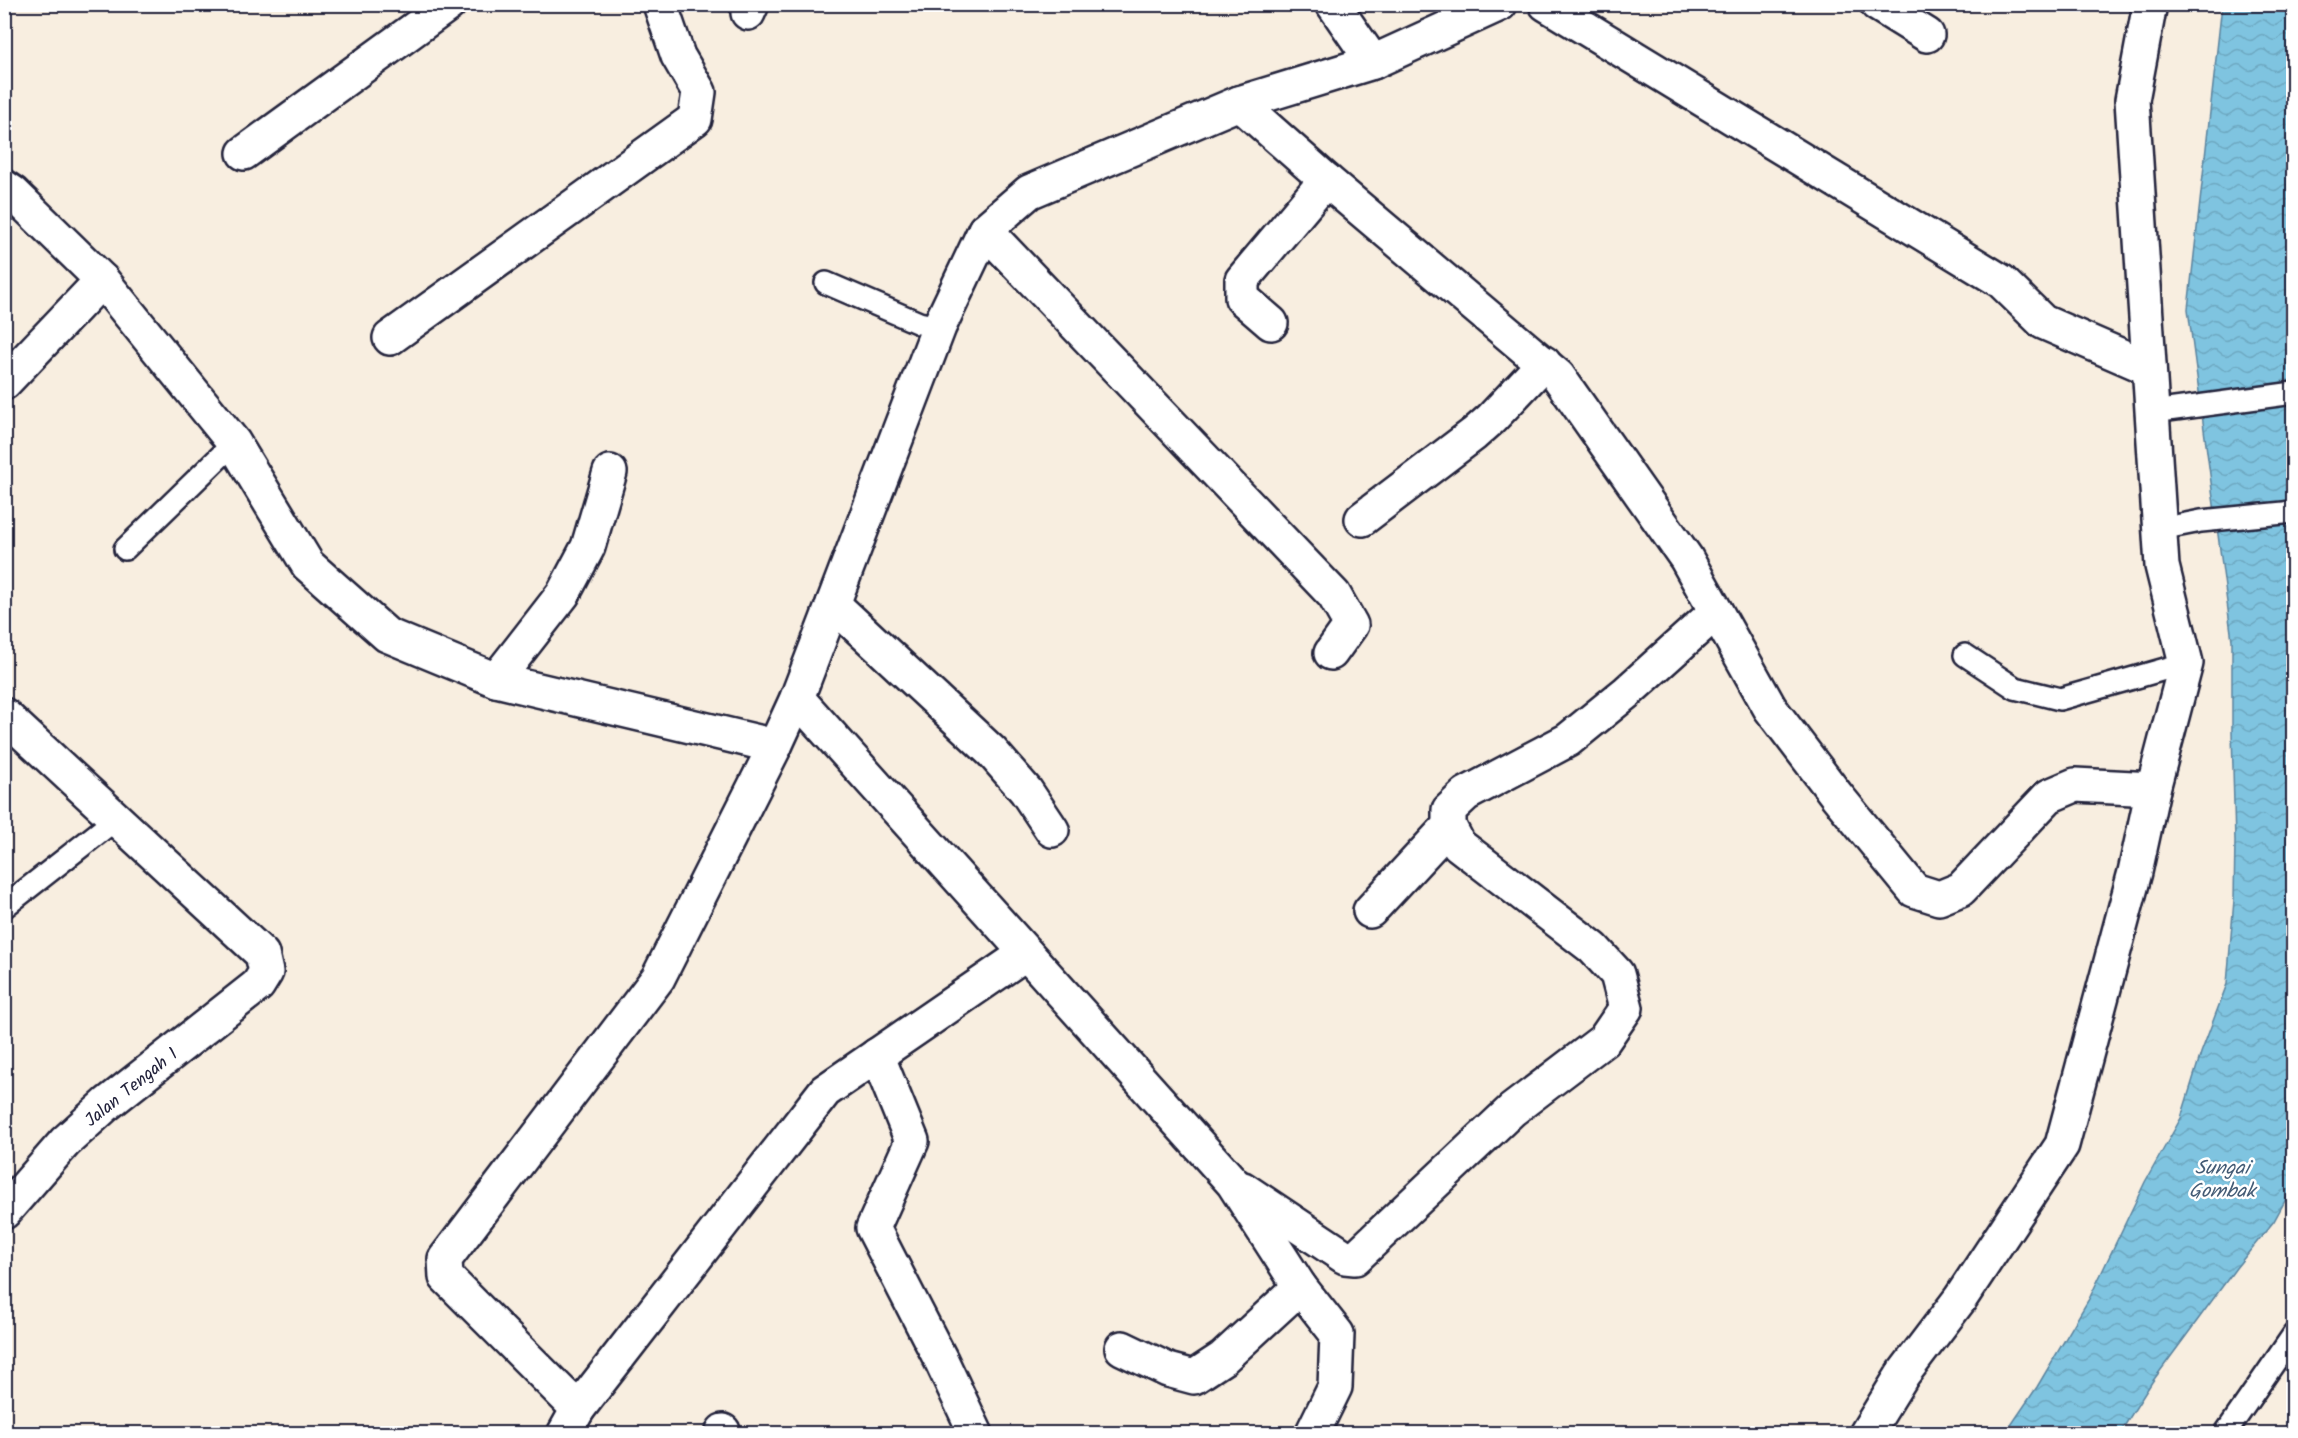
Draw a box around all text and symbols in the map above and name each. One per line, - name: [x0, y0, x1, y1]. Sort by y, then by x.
- street label: Jalan Tengah 1: [79, 1041, 185, 1135]
- water label: Sungai Gombak: [2189, 1153, 2258, 1208]

